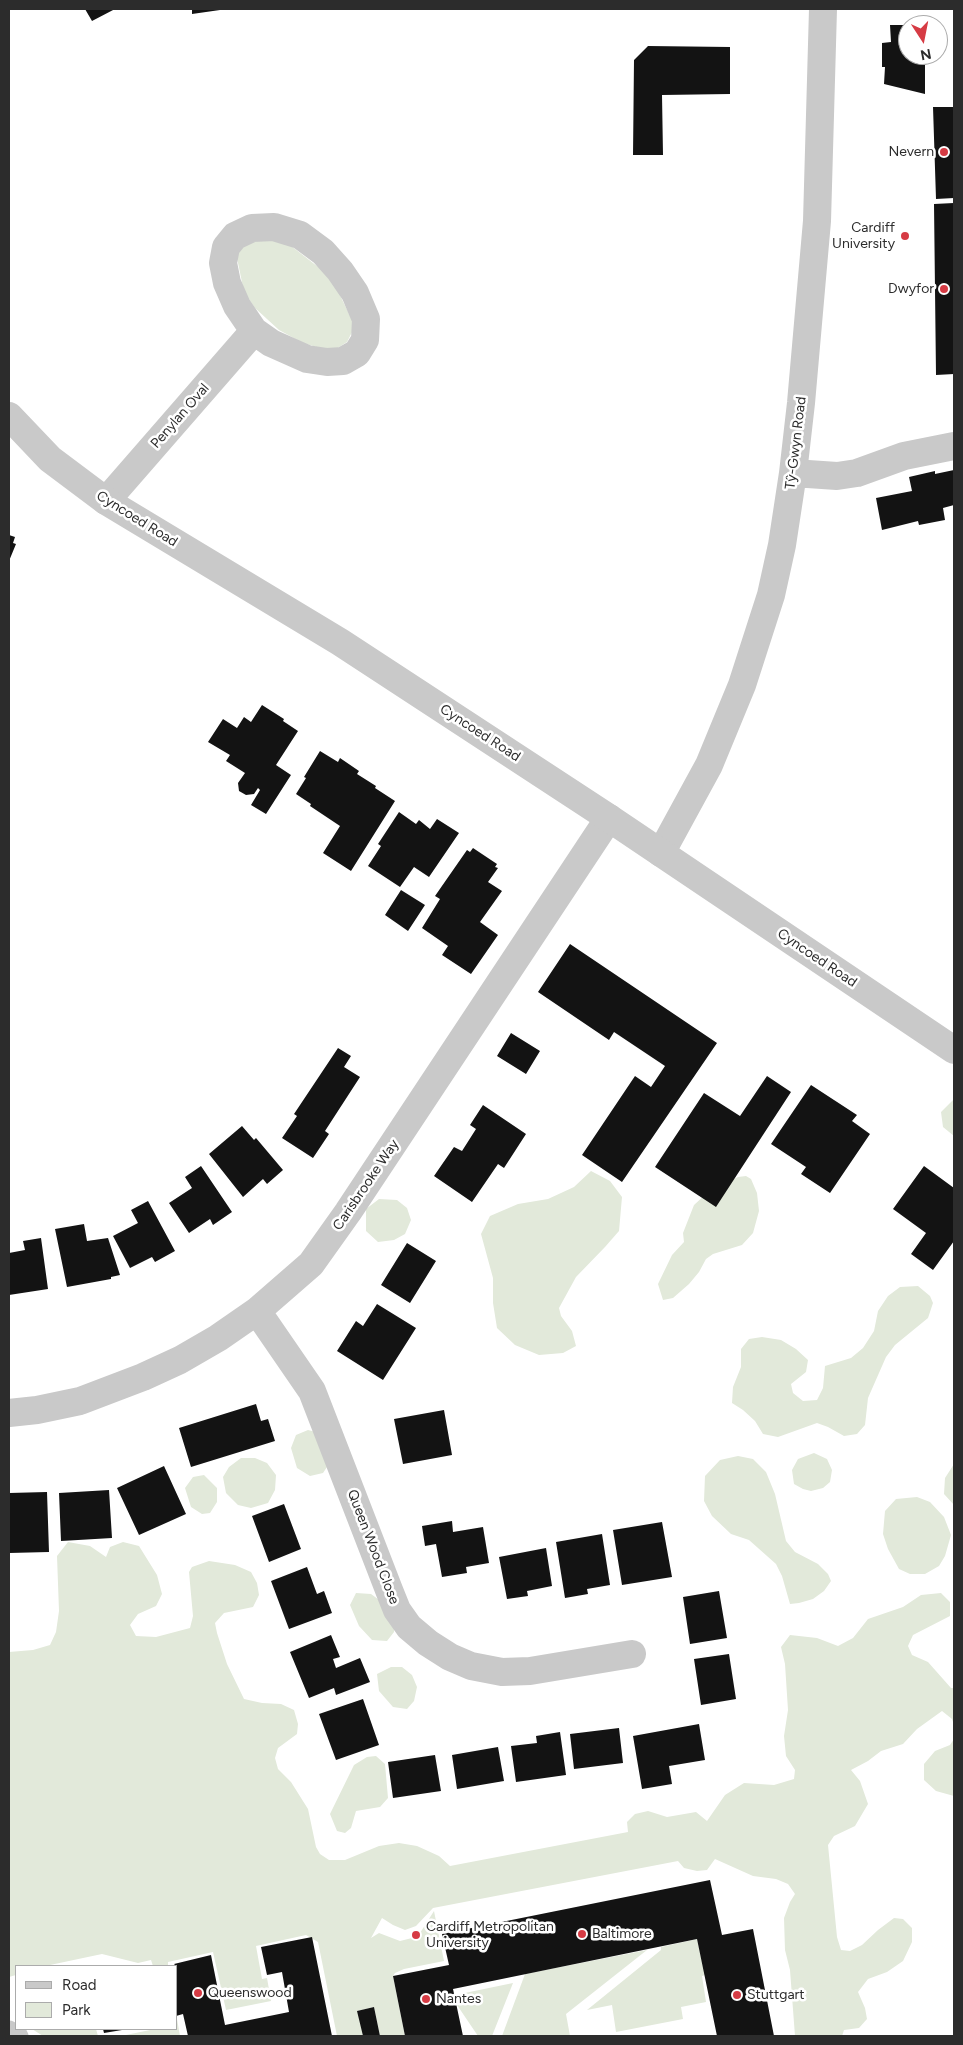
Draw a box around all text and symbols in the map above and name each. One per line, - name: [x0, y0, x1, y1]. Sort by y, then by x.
- north arrow: [898, 15, 948, 65]
- text: N: [919, 45, 933, 64]
- place label: Nevern: [888, 144, 934, 160]
- marker: Nevern: [938, 146, 950, 158]
- place label: Cardiff University: [832, 220, 895, 252]
- marker: Cardiff University: [899, 230, 911, 242]
- place label: Dwyfor: [888, 281, 934, 297]
- marker: Dwyfor: [938, 283, 950, 295]
- street label: Penylan Oval: [147, 380, 213, 452]
- street label: Tŷ-Gwyn Road: [782, 396, 810, 490]
- street label: Cyncoed Road: [93, 487, 181, 551]
- street label: Cyncoed Road: [437, 701, 523, 765]
- street label: Cyncoed Road: [774, 925, 860, 991]
- street label: Carisbrooke Way: [329, 1136, 403, 1234]
- street label: Queen Wood Close: [343, 1487, 403, 1607]
- place label: Cardiff Metropolitan University: [426, 1919, 554, 1951]
- place label: Baltimore: [592, 1926, 652, 1942]
- marker: Baltimore: [576, 1928, 588, 1940]
- marker: Cardiff Metropolitan University: [410, 1929, 422, 1941]
- legend: [15, 1965, 178, 2030]
- text: Road: [62, 1976, 97, 1994]
- place label: Queenswood: [208, 1985, 292, 2001]
- marker: Queenswood: [192, 1987, 204, 1999]
- place label: Stuttgart: [747, 1987, 805, 2003]
- marker: Stuttgart: [731, 1989, 743, 2001]
- place label: Nantes: [436, 1991, 481, 2007]
- marker: Nantes: [420, 1993, 432, 2005]
- text: Park: [62, 2001, 91, 2019]

